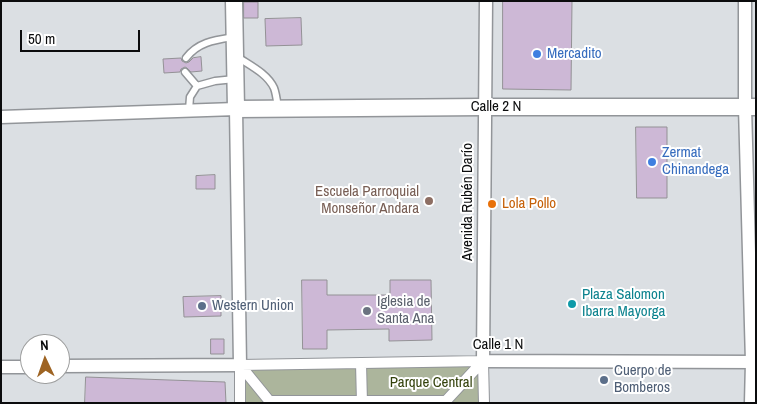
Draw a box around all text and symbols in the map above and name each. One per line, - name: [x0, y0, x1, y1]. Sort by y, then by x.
- scale bar: [22, 20, 142, 52]
- text: 50 m: [28, 28, 55, 49]
- place label: Mercadito: [547, 45, 602, 63]
- marker: Mercadito: [531, 48, 543, 60]
- street label: Calle 2 N: [471, 98, 521, 116]
- street label: Avenida Rubén Darío: [459, 143, 477, 261]
- place label: Zermat Chinandega: [662, 144, 729, 179]
- marker: Zermat Chinandega: [646, 156, 658, 168]
- place label: Escuela Parroquial Monseñor Andara: [315, 183, 419, 218]
- marker: Escuela Parroquial Monseñor Andara: [423, 195, 435, 207]
- place label: Lola Pollo: [502, 195, 556, 213]
- marker: Lola Pollo: [486, 198, 498, 210]
- place label: Plaza Salomon Ibarra Mayorga: [582, 286, 665, 321]
- place label: Iglesia de Santa Ana: [377, 293, 434, 328]
- place label: Western Union: [212, 297, 294, 315]
- marker: Plaza Salomon Ibarra Mayorga: [566, 298, 578, 310]
- marker: Western Union: [196, 300, 208, 312]
- marker: Iglesia de Santa Ana: [361, 305, 373, 317]
- north arrow: [20, 334, 70, 384]
- text: N: [40, 336, 49, 354]
- street label: Calle 1 N: [473, 336, 523, 354]
- place label: Cuerpo de Bomberos: [614, 362, 671, 397]
- park label: Parque Central: [390, 374, 472, 392]
- marker: Cuerpo de Bomberos: [598, 374, 610, 386]

